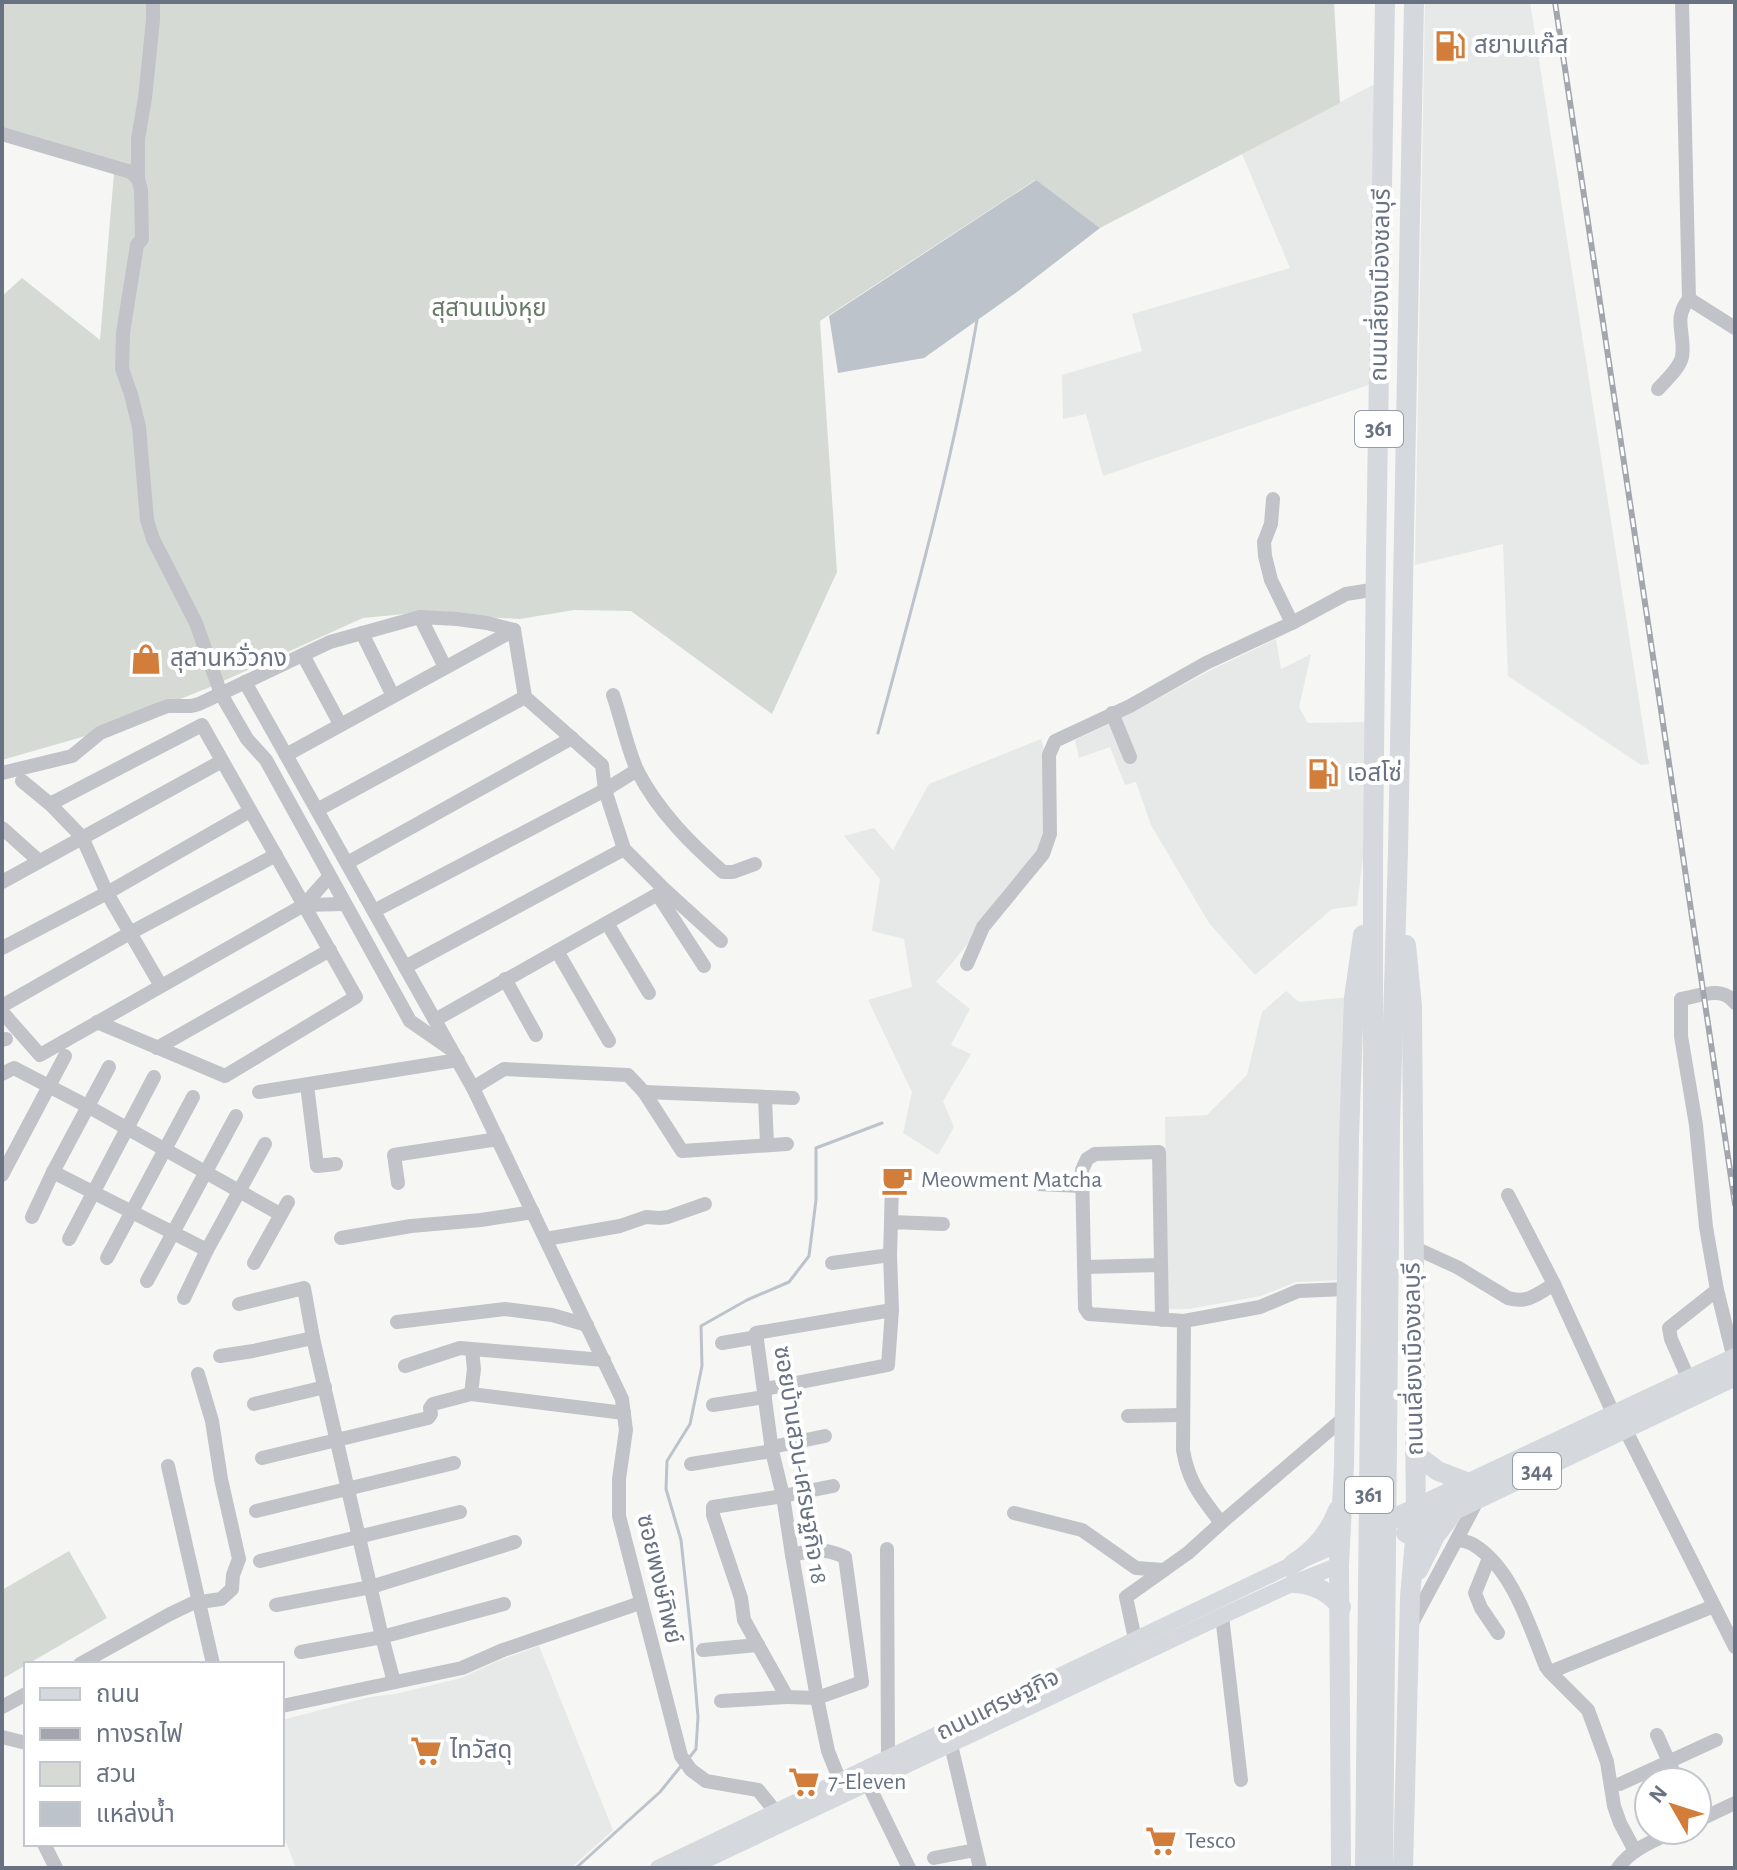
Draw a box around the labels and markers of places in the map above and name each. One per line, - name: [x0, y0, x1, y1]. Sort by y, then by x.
- fuel station icon: สยามแก๊ส: [1433, 29, 1467, 63]
- place label: สยามแก๊ส: [1474, 32, 1568, 58]
- shop icon: สุสานหวั่วกง: [129, 642, 163, 676]
- place label: สุสานหวั่วกง: [170, 642, 287, 673]
- fuel station icon: เอสโซ่: [1306, 757, 1340, 791]
- place label: เอสโซ่: [1347, 759, 1402, 786]
- cafe icon: Meowment Matcha: [880, 1163, 914, 1197]
- place label: Meowment Matcha: [921, 1168, 1102, 1192]
- supermarket icon: ไทวัสดุ: [409, 1734, 443, 1768]
- place label: ไทวัสดุ: [449, 1737, 512, 1765]
- supermarket icon: 7-Eleven: [787, 1765, 821, 1799]
- place label: 7-Eleven: [828, 1770, 906, 1794]
- supermarket icon: Tesco: [1144, 1824, 1178, 1858]
- place label: Tesco: [1185, 1829, 1236, 1853]

